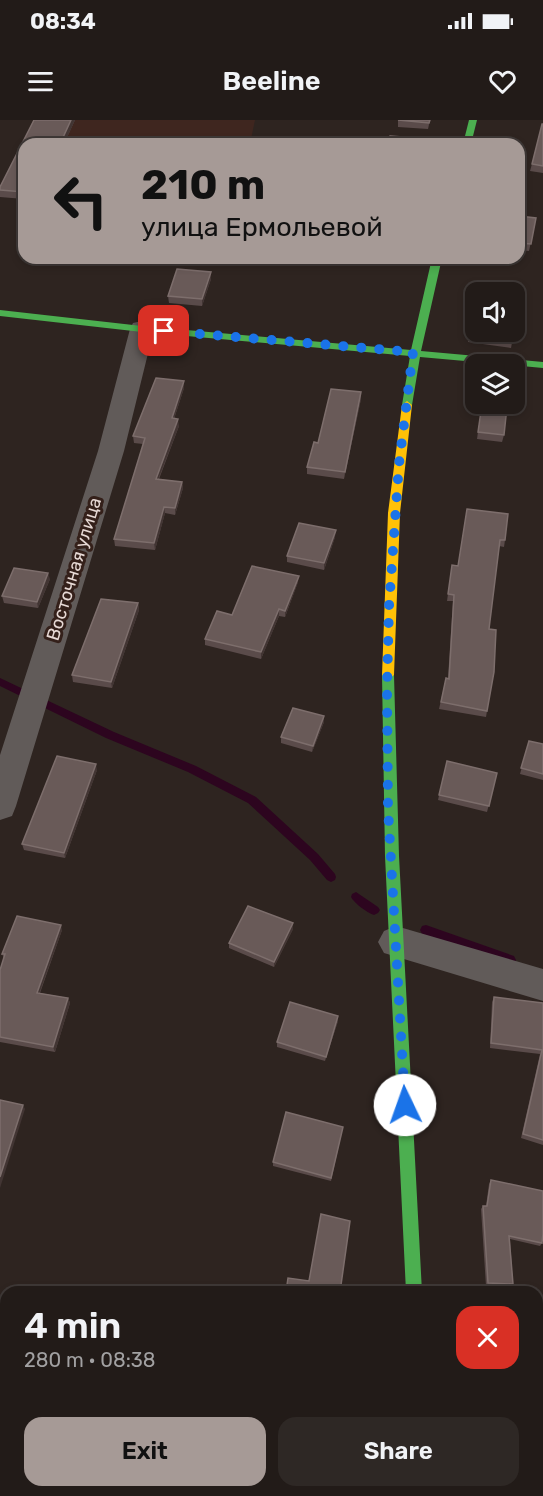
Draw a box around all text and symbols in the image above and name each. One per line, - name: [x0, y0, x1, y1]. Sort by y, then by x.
- text: 08:34: [30, 8, 96, 35]
- icon: menu: [24, 65, 57, 98]
- text: Beeline: [222, 65, 321, 97]
- icon: heart: [486, 65, 519, 98]
- text: 210 m: [141, 160, 265, 210]
- icon: left: [42, 162, 120, 240]
- text: улица Ермольевой: [141, 211, 383, 243]
- map controls: [465, 282, 525, 414]
- button: sound: [465, 282, 525, 342]
- pin: [138, 305, 189, 356]
- icon: arrive: [147, 314, 180, 347]
- button: layers: [465, 354, 525, 414]
- street label: Восточная улица: [42, 495, 106, 643]
- position arrow: [373, 1073, 437, 1137]
- text: 4 min: [24, 1304, 121, 1347]
- button: close: [456, 1306, 519, 1369]
- text: 280 m · 08:38: [24, 1348, 156, 1372]
- button: Exit: [24, 1417, 266, 1486]
- button: Share: [278, 1417, 519, 1486]

